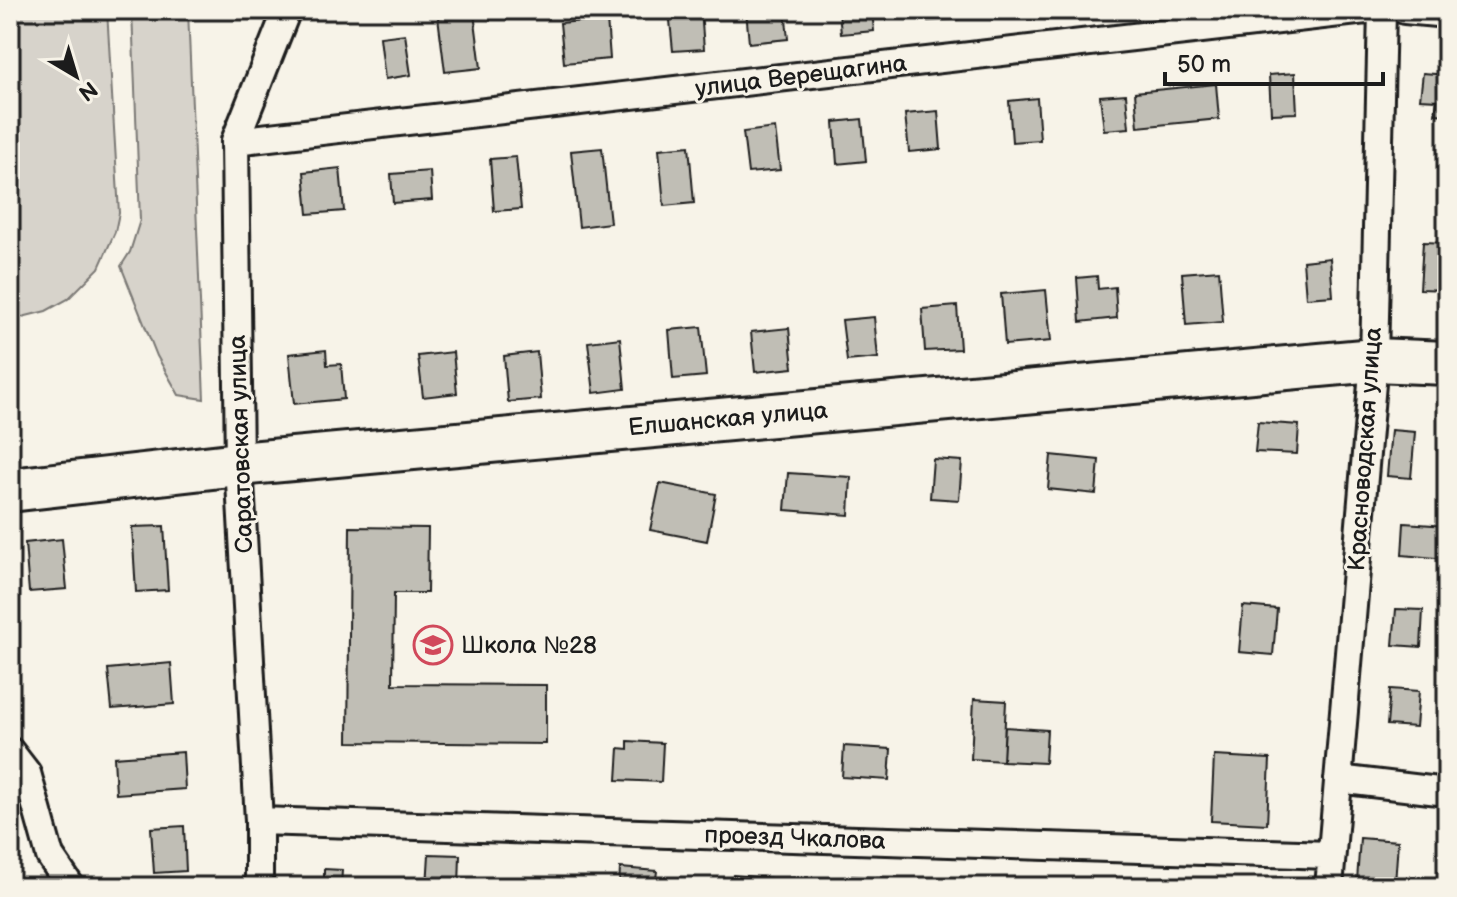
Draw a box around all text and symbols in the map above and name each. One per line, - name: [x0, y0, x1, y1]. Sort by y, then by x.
- north arrow: [36, 36, 116, 116]
- scale bar: [1165, 36, 1383, 86]
- street label: улица Верещагина: [694, 49, 908, 103]
- text: 50 m: [1177, 50, 1231, 79]
- text: N: [73, 75, 102, 106]
- street label: Красноводская улица: [1342, 326, 1388, 572]
- street label: Саратовская улица: [223, 334, 259, 554]
- street label: Елшанская улица: [627, 396, 829, 442]
- school or university icon: Школа №28: [412, 624, 454, 666]
- place label: Школа №28: [461, 631, 597, 660]
- street label: проезд Чкалова: [704, 820, 886, 856]

